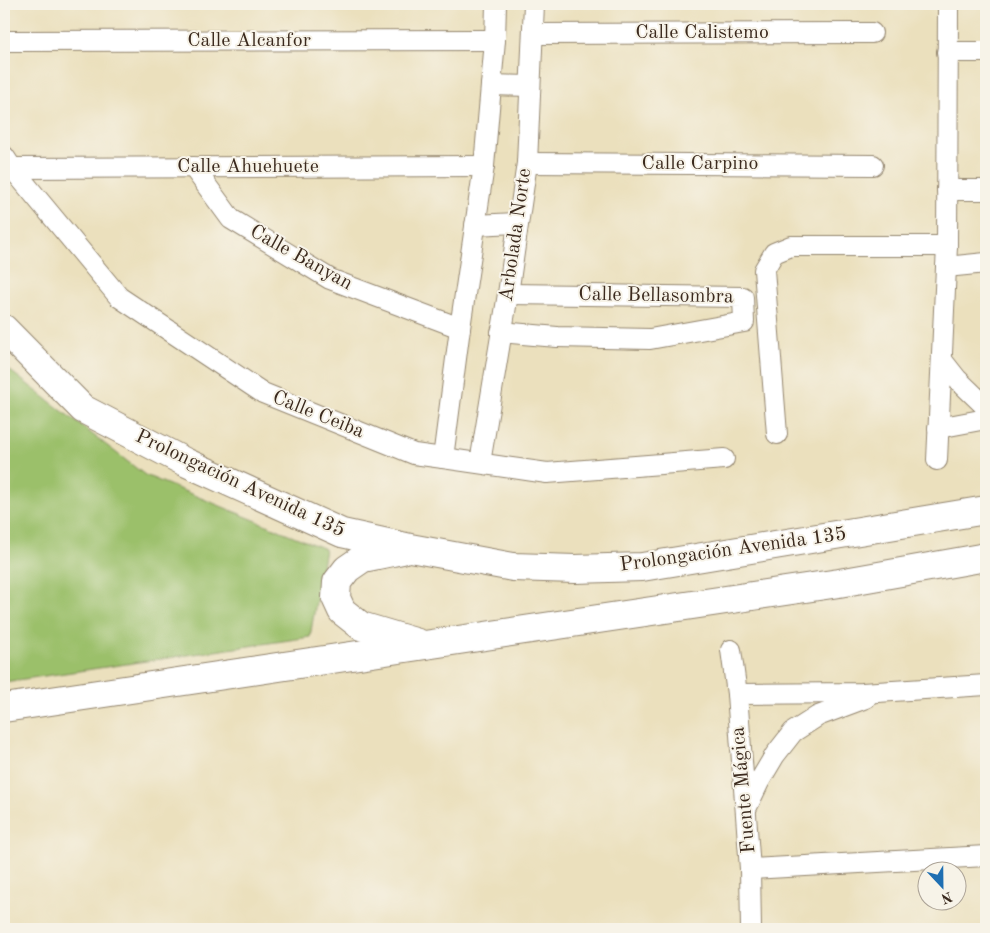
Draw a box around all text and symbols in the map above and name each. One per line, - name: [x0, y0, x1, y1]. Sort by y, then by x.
- street label: Calle Calistemo: [635, 23, 769, 43]
- street label: Calle Alcanfor: [187, 31, 311, 51]
- street label: Calle Carpino: [642, 154, 758, 174]
- street label: Calle Ahuehuete: [177, 157, 319, 177]
- street label: Arbolada Norte: [497, 167, 535, 303]
- street label: Calle Banyan: [246, 222, 356, 294]
- street label: Calle Bellasombra: [578, 285, 734, 307]
- street label: Calle Ceiba: [269, 388, 367, 442]
- street label: Prolongación Avenida 135: [132, 427, 348, 541]
- street label: Prolongación Avenida 135: [618, 524, 848, 576]
- street label: Fuente Mágica: [728, 726, 760, 854]
- north arrow: [918, 860, 968, 910]
- text: N: [939, 889, 954, 906]

